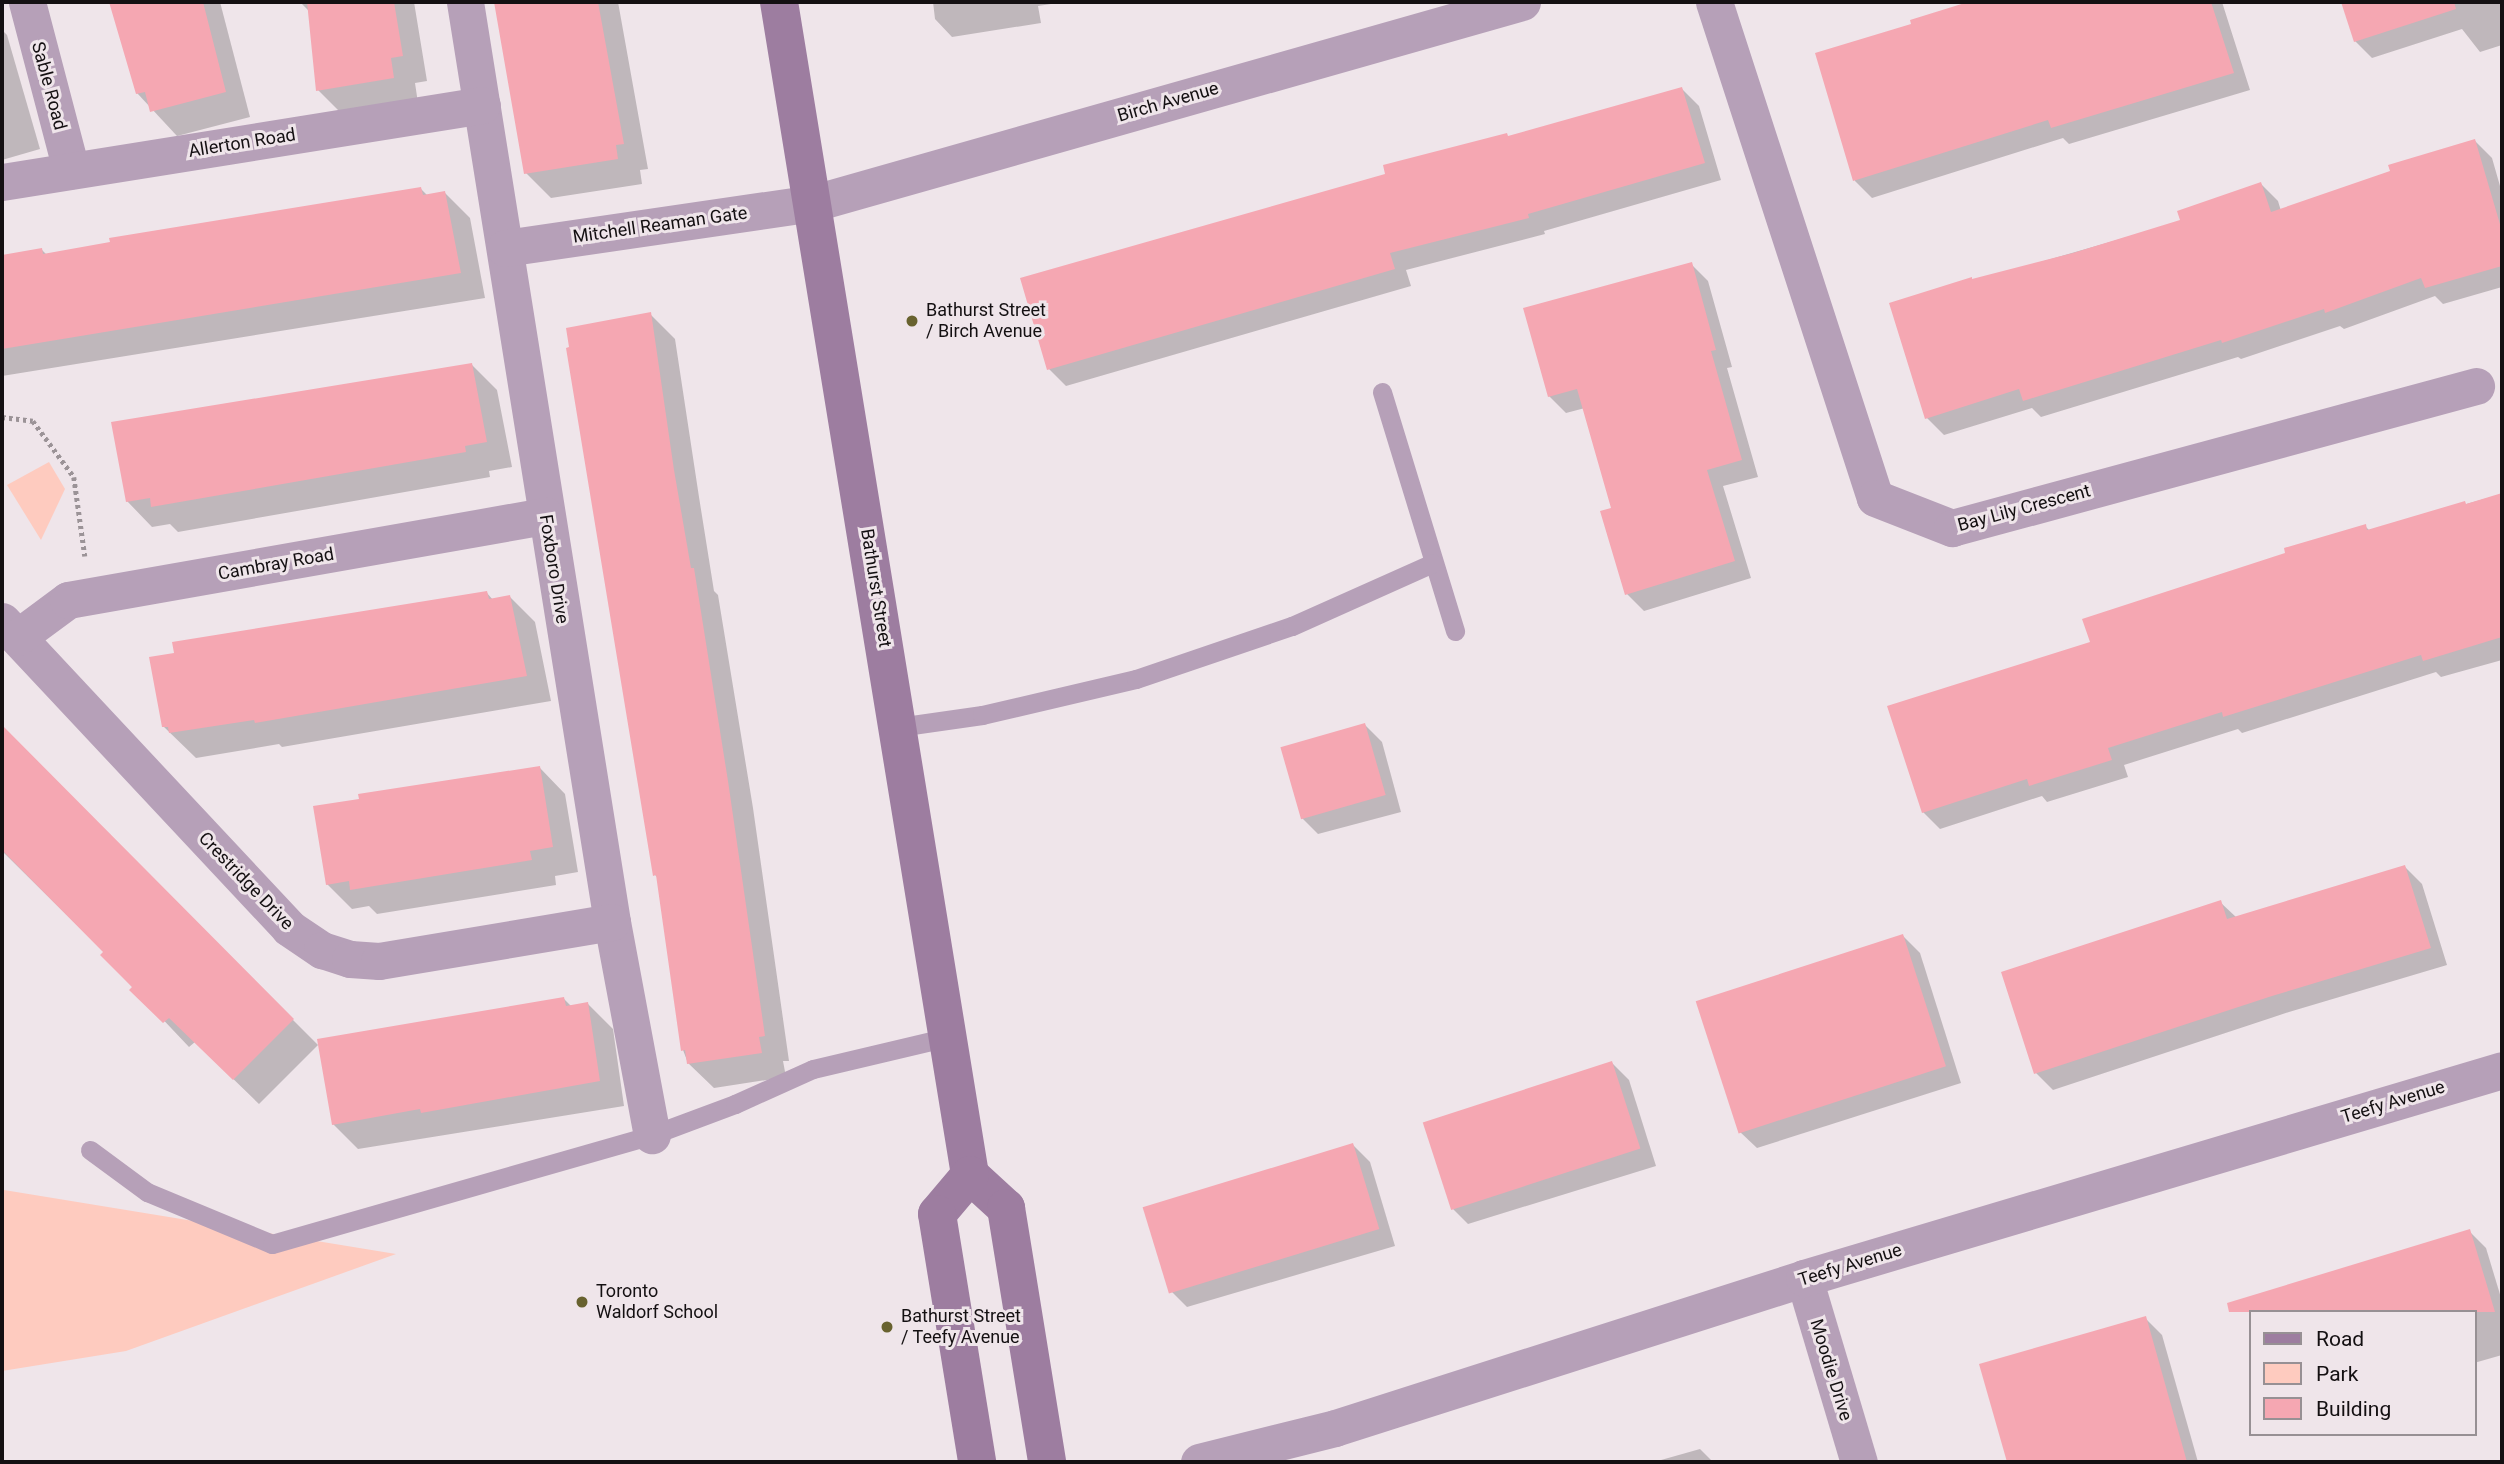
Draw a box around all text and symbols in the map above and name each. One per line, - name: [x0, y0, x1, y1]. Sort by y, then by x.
- street label: Sable Road: [27, 40, 71, 132]
- street label: Birch Avenue: [1115, 77, 1221, 127]
- street label: Allerton Road: [187, 124, 297, 162]
- street label: Mitchell Reaman Gate: [571, 202, 749, 248]
- place label: Bathurst Street / Birch Avenue: [926, 300, 1046, 342]
- marker: Bathurst Street / Birch Avenue: [904, 313, 920, 329]
- street label: Bay Lily Crescent: [1955, 480, 2093, 536]
- street label: Foxboro Drive: [535, 513, 573, 625]
- street label: Bathurst Street: [856, 527, 896, 649]
- street label: Cambray Road: [216, 543, 336, 585]
- street label: Crestridge Drive: [194, 828, 298, 934]
- street label: Teefy Avenue: [2339, 1076, 2447, 1128]
- street label: Teefy Avenue: [1796, 1239, 1904, 1291]
- place label: Toronto Waldorf School: [596, 1281, 718, 1324]
- marker: Toronto Waldorf School: [574, 1294, 590, 1310]
- place label: Bathurst Street / Teefy Avenue: [901, 1306, 1021, 1348]
- legend: [2248, 1310, 2476, 1436]
- street label: Moodie Drive: [1805, 1317, 1857, 1423]
- marker: Bathurst Street / Teefy Avenue: [879, 1319, 895, 1335]
- text: Road: [2316, 1327, 2364, 1351]
- text: Park: [2316, 1362, 2358, 1386]
- text: Building: [2316, 1397, 2391, 1421]

